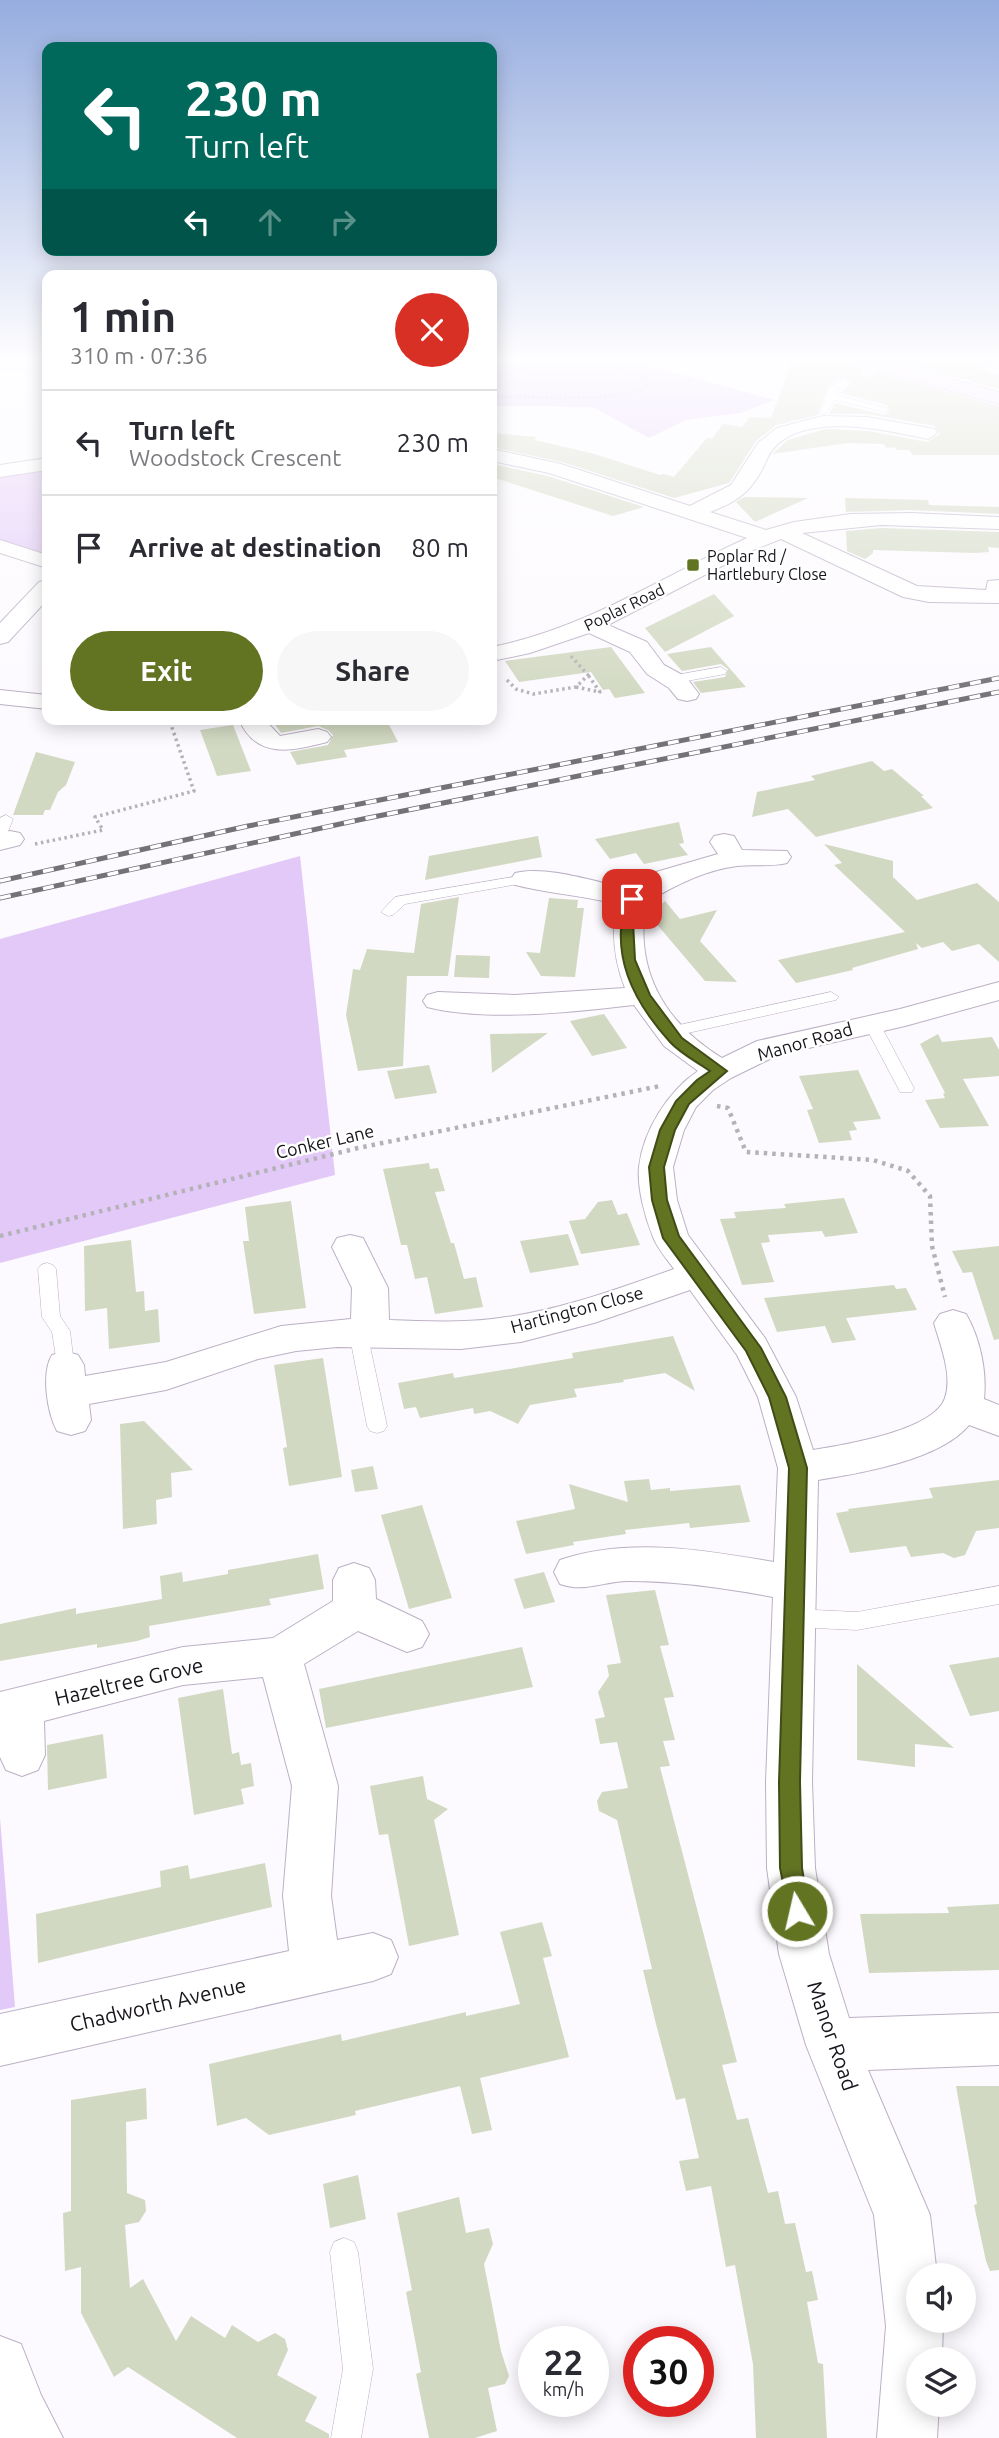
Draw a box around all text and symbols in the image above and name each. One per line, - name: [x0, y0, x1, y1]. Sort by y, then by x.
- icon: left: [70, 70, 161, 161]
- text: 230 m: [185, 70, 322, 125]
- text: Turn left: [185, 128, 309, 164]
- icon: left: [178, 203, 216, 241]
- icon: ahead: [251, 203, 289, 241]
- icon: right: [324, 203, 362, 241]
- text: 1 min: [70, 293, 176, 340]
- button: close: [395, 293, 469, 367]
- text: 310 m · 07:36: [70, 343, 208, 368]
- text: Turn left: [129, 416, 235, 445]
- icon: left: [70, 424, 108, 462]
- text: 230 m: [397, 428, 469, 457]
- text: Woodstock Crescent: [129, 445, 341, 470]
- icon: arrive: [70, 529, 108, 567]
- text: Arrive at destination: [129, 533, 382, 562]
- text: 80 m: [411, 533, 469, 562]
- place label: Poplar Rd / Hartlebury Close: [707, 547, 827, 583]
- marker: Poplar Rd / Hartlebury Close: [685, 557, 701, 573]
- street label: Poplar Road: [581, 580, 667, 634]
- button: Exit: [70, 631, 263, 711]
- button: Share: [277, 631, 469, 711]
- pin: [602, 869, 662, 929]
- icon: arrive: [613, 880, 651, 918]
- street label: Manor Road: [755, 1018, 855, 1064]
- street label: Conker Lane: [274, 1120, 376, 1162]
- street label: Hartington Close: [508, 1282, 645, 1336]
- street label: Hazeltree Grove: [52, 1652, 206, 1710]
- position arrow: [760, 1874, 834, 1948]
- street label: Chadworth Avenue: [67, 1972, 248, 2036]
- street label: Manor Road: [803, 1978, 863, 2094]
- map controls: [906, 2263, 976, 2417]
- button: sound: [906, 2263, 976, 2333]
- speed limit sign: 30: [623, 2326, 714, 2417]
- text: 22: [544, 2342, 583, 2382]
- button: layers: [906, 2347, 976, 2417]
- text: km/h: [543, 2379, 584, 2399]

